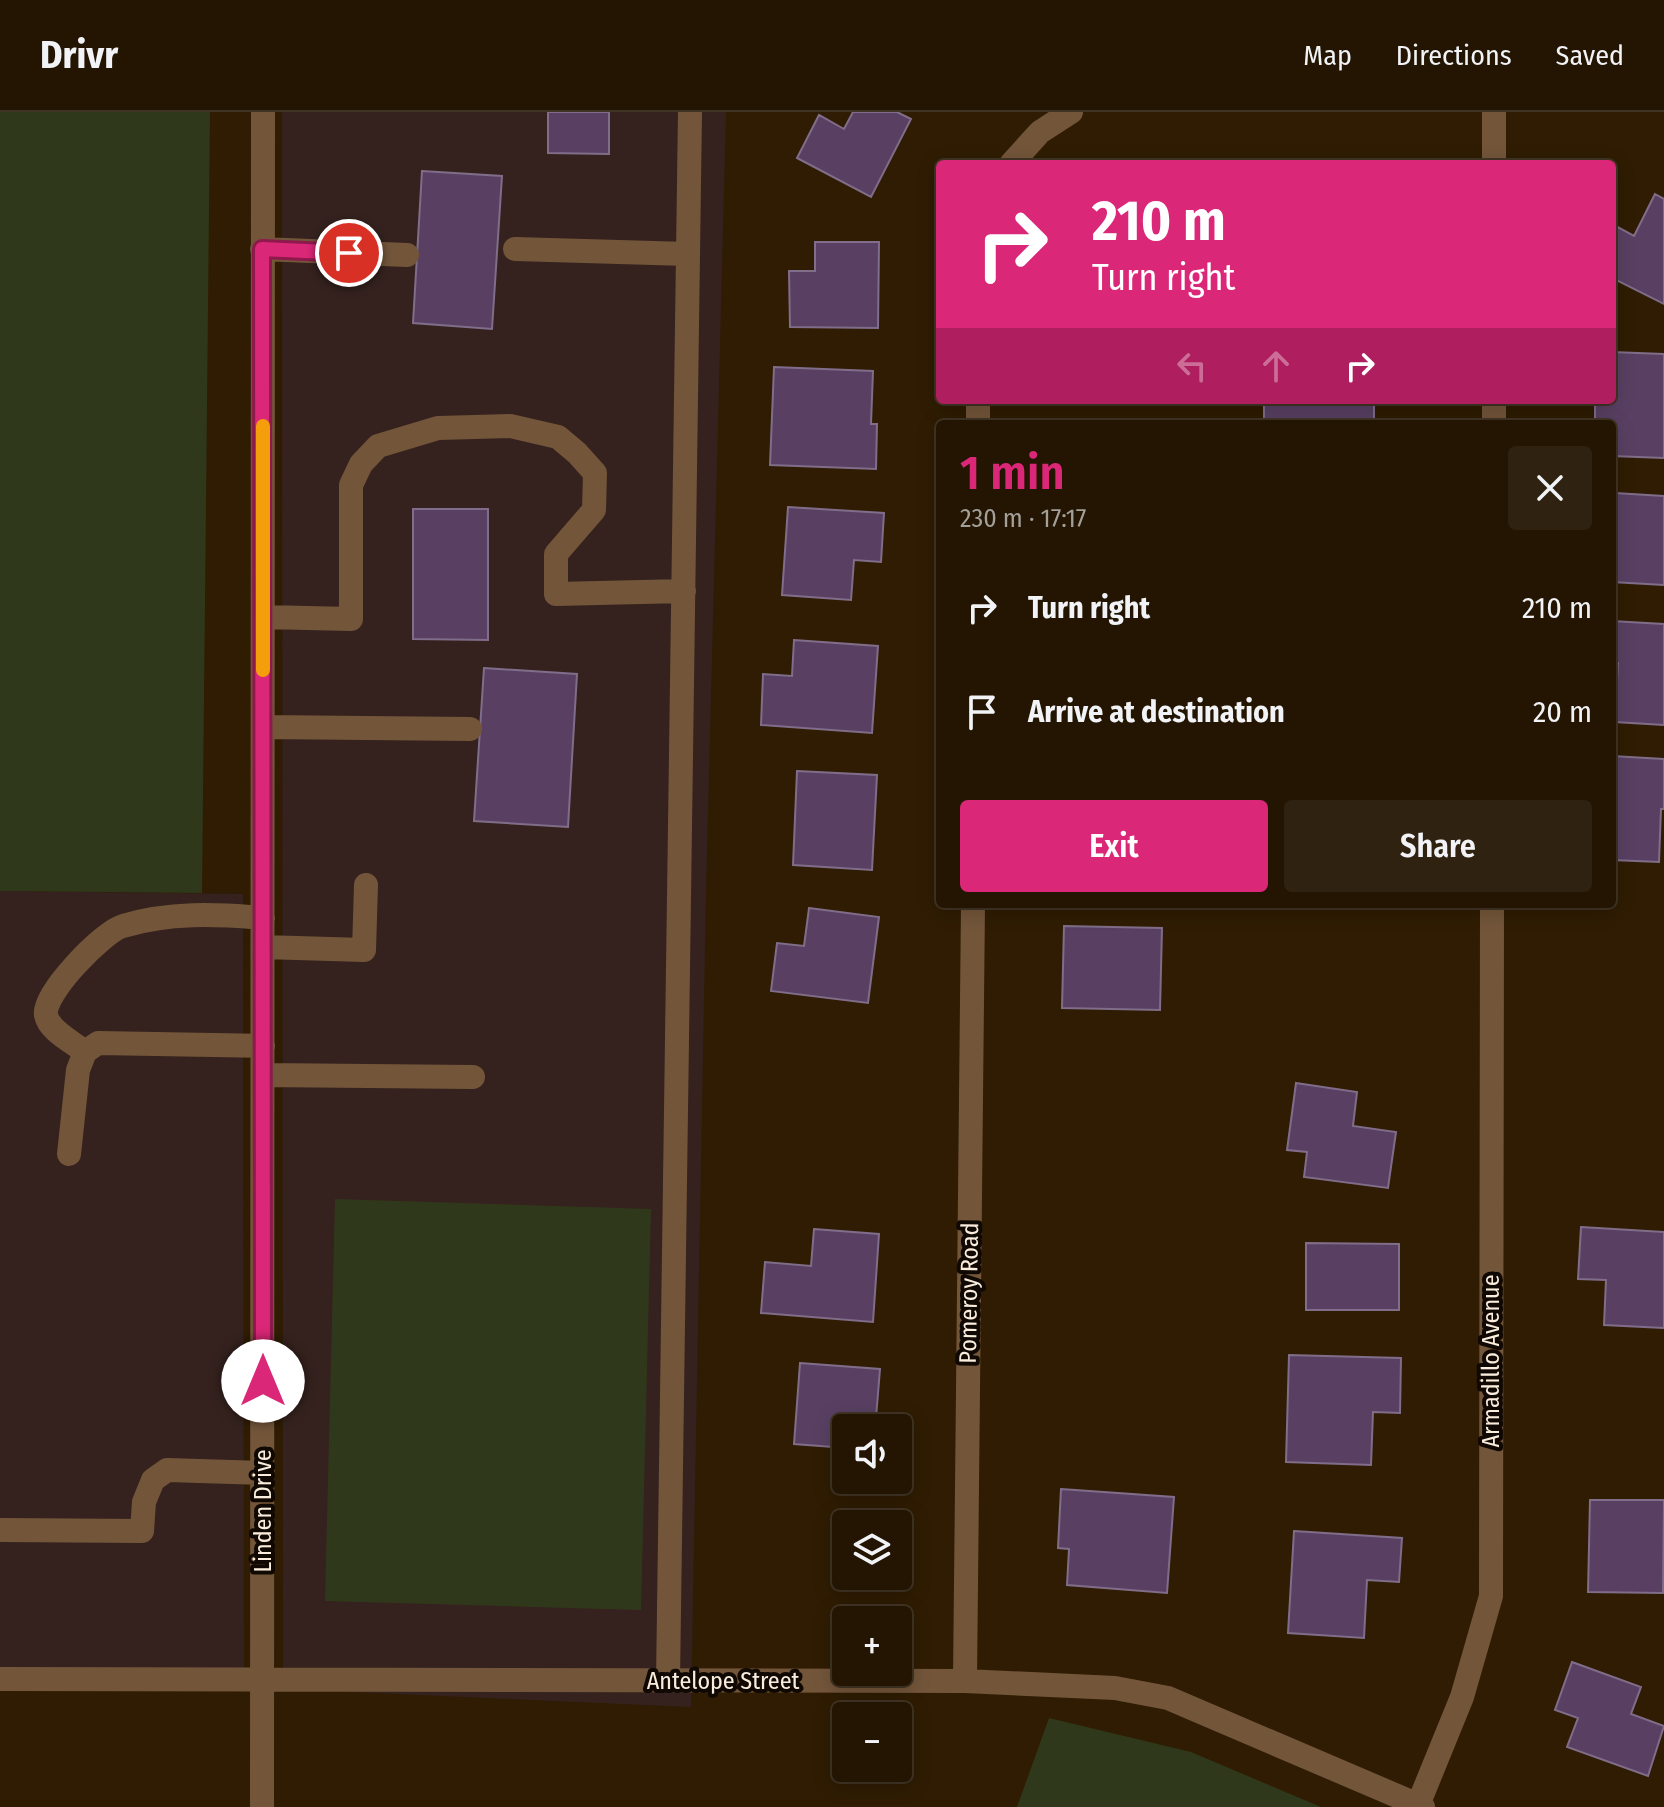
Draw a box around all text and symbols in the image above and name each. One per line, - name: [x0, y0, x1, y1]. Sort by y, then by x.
- text: Drivr: [40, 32, 118, 78]
- text: Map: [1303, 39, 1352, 72]
- text: Directions: [1396, 39, 1512, 72]
- text: Saved: [1556, 39, 1624, 72]
- text: 210 m: [1092, 188, 1226, 255]
- icon: right: [960, 192, 1064, 296]
- pin: [315, 219, 383, 287]
- icon: arrive: [327, 231, 371, 275]
- text: Turn right: [1092, 256, 1235, 300]
- icon: left: [1170, 344, 1214, 388]
- icon: ahead: [1254, 344, 1298, 388]
- icon: right: [1338, 344, 1382, 388]
- text: 1 min: [960, 444, 1065, 502]
- button: close: [1508, 446, 1592, 530]
- text: 230 m · 17:17: [960, 503, 1086, 534]
- icon: right: [960, 586, 1004, 630]
- text: Turn right: [1028, 590, 1150, 626]
- text: 210 m: [1522, 590, 1592, 626]
- icon: arrive: [960, 690, 1004, 734]
- text: Arrive at destination: [1028, 694, 1285, 730]
- text: 20 m: [1533, 694, 1592, 730]
- button: Exit: [960, 800, 1268, 892]
- button: Share: [1284, 800, 1592, 892]
- street label: Pomeroy Road: [954, 1222, 984, 1364]
- street label: Armadillo Avenue: [1477, 1274, 1505, 1448]
- position arrow: [221, 1339, 305, 1423]
- map controls: [832, 1414, 912, 1782]
- button: sound: [832, 1414, 912, 1494]
- street label: Linden Drive: [249, 1449, 277, 1573]
- button: layers: [832, 1510, 912, 1590]
- button: +: [832, 1606, 912, 1686]
- street label: Antelope Street: [647, 1667, 800, 1695]
- button: −: [832, 1702, 912, 1782]

